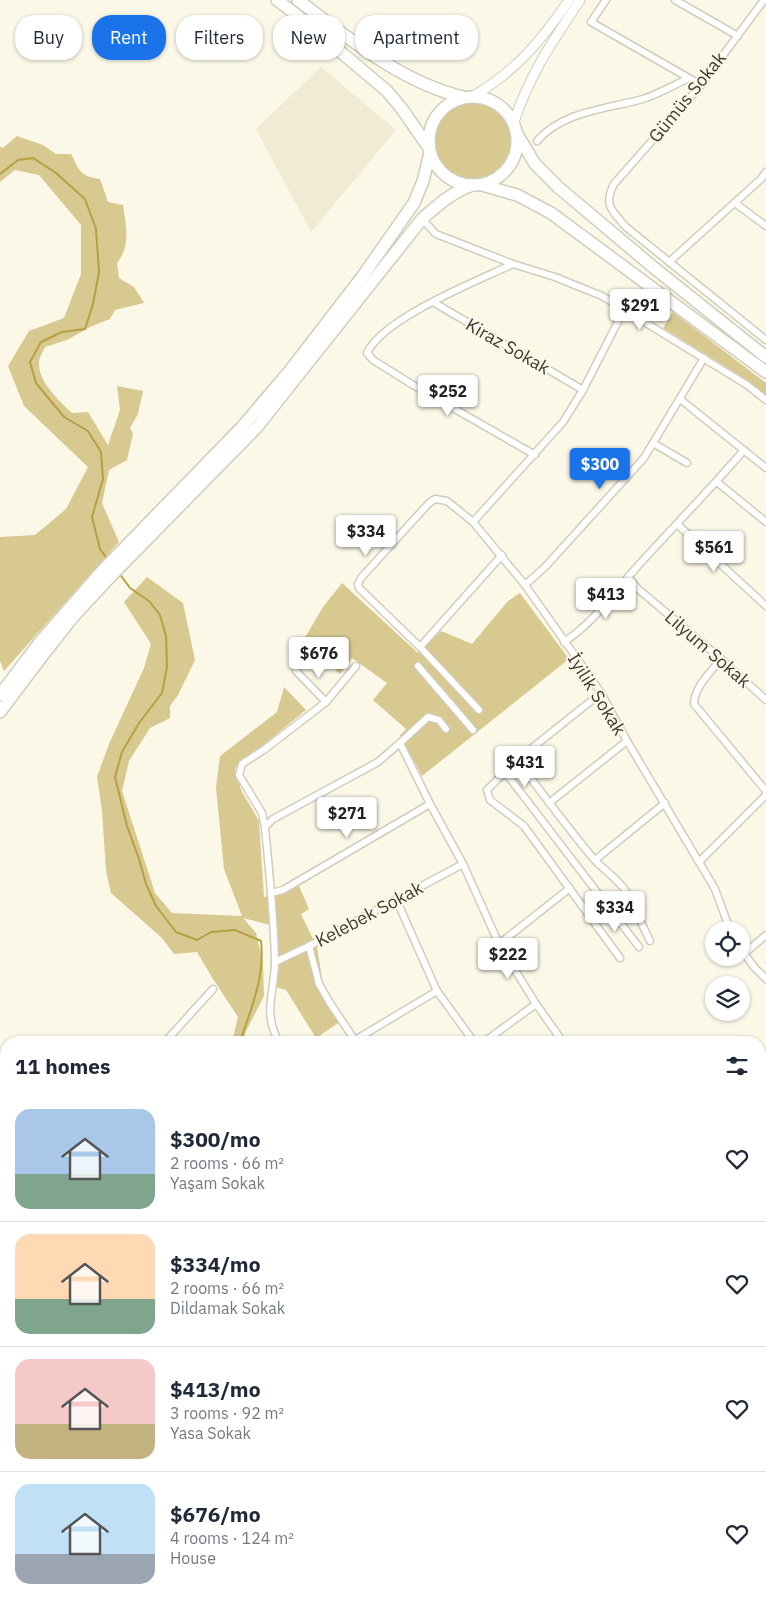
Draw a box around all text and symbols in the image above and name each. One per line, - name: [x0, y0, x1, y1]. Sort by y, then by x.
- chip: Buy: [15, 15, 82, 60]
- chip: Rent: [92, 15, 166, 60]
- chip: Filters: [176, 15, 263, 60]
- chip: New: [273, 15, 345, 60]
- chip: Apartment: [355, 15, 478, 60]
- street label: Gümüs Sokak: [643, 46, 731, 147]
- pin: $291: [610, 288, 670, 331]
- text: $291: [621, 295, 659, 315]
- street label: Kiraz Sokak: [462, 313, 555, 380]
- pin: $252: [418, 374, 478, 417]
- text: $252: [429, 381, 467, 401]
- pin: $300: [570, 448, 630, 490]
- text: $300: [581, 454, 619, 474]
- pin: $334: [336, 514, 396, 557]
- text: $334: [347, 521, 385, 541]
- pin: $561: [684, 530, 744, 573]
- text: $561: [695, 537, 733, 557]
- pin: $413: [576, 578, 636, 620]
- text: $413: [587, 584, 625, 604]
- street label: Lilyum Sokak: [660, 605, 756, 693]
- pin: $676: [289, 636, 349, 679]
- text: $676: [300, 643, 338, 663]
- street label: İyilik Sokak: [563, 649, 632, 740]
- pin: $431: [495, 746, 555, 788]
- text: $431: [506, 752, 544, 772]
- pin: $271: [317, 796, 377, 839]
- text: $271: [328, 803, 366, 823]
- street label: Kelebek Sokak: [311, 876, 427, 952]
- pin: $334: [585, 890, 645, 933]
- text: $334: [596, 897, 634, 917]
- map controls: [705, 921, 750, 1021]
- button: locate: [705, 921, 750, 966]
- pin: $222: [478, 938, 538, 980]
- text: $222: [489, 944, 527, 964]
- button: layers: [705, 976, 750, 1021]
- text: 11 homes: [15, 1052, 111, 1080]
- icon: filters: [723, 1052, 751, 1080]
- text: $300/mo: [170, 1125, 261, 1153]
- icon: home: [55, 1129, 115, 1189]
- icon: heart: [723, 1145, 751, 1173]
- text: 2 rooms · 66 m²: [170, 1153, 284, 1173]
- text: Yaşam Sokak: [170, 1173, 265, 1193]
- text: $334/mo: [170, 1250, 261, 1278]
- icon: home: [55, 1254, 115, 1314]
- icon: heart: [723, 1270, 751, 1298]
- text: 2 rooms · 66 m²: [170, 1278, 284, 1298]
- text: Dildamak Sokak: [170, 1298, 285, 1318]
- text: $413/mo: [170, 1375, 261, 1403]
- icon: home: [55, 1379, 115, 1439]
- icon: heart: [723, 1395, 751, 1423]
- text: 3 rooms · 92 m²: [170, 1403, 284, 1423]
- text: Yasa Sokak: [170, 1423, 251, 1443]
- text: $676/mo: [170, 1500, 261, 1528]
- icon: home: [55, 1504, 115, 1564]
- icon: heart: [723, 1520, 751, 1548]
- text: 4 rooms · 124 m²: [170, 1528, 294, 1548]
- text: House: [170, 1548, 216, 1568]

